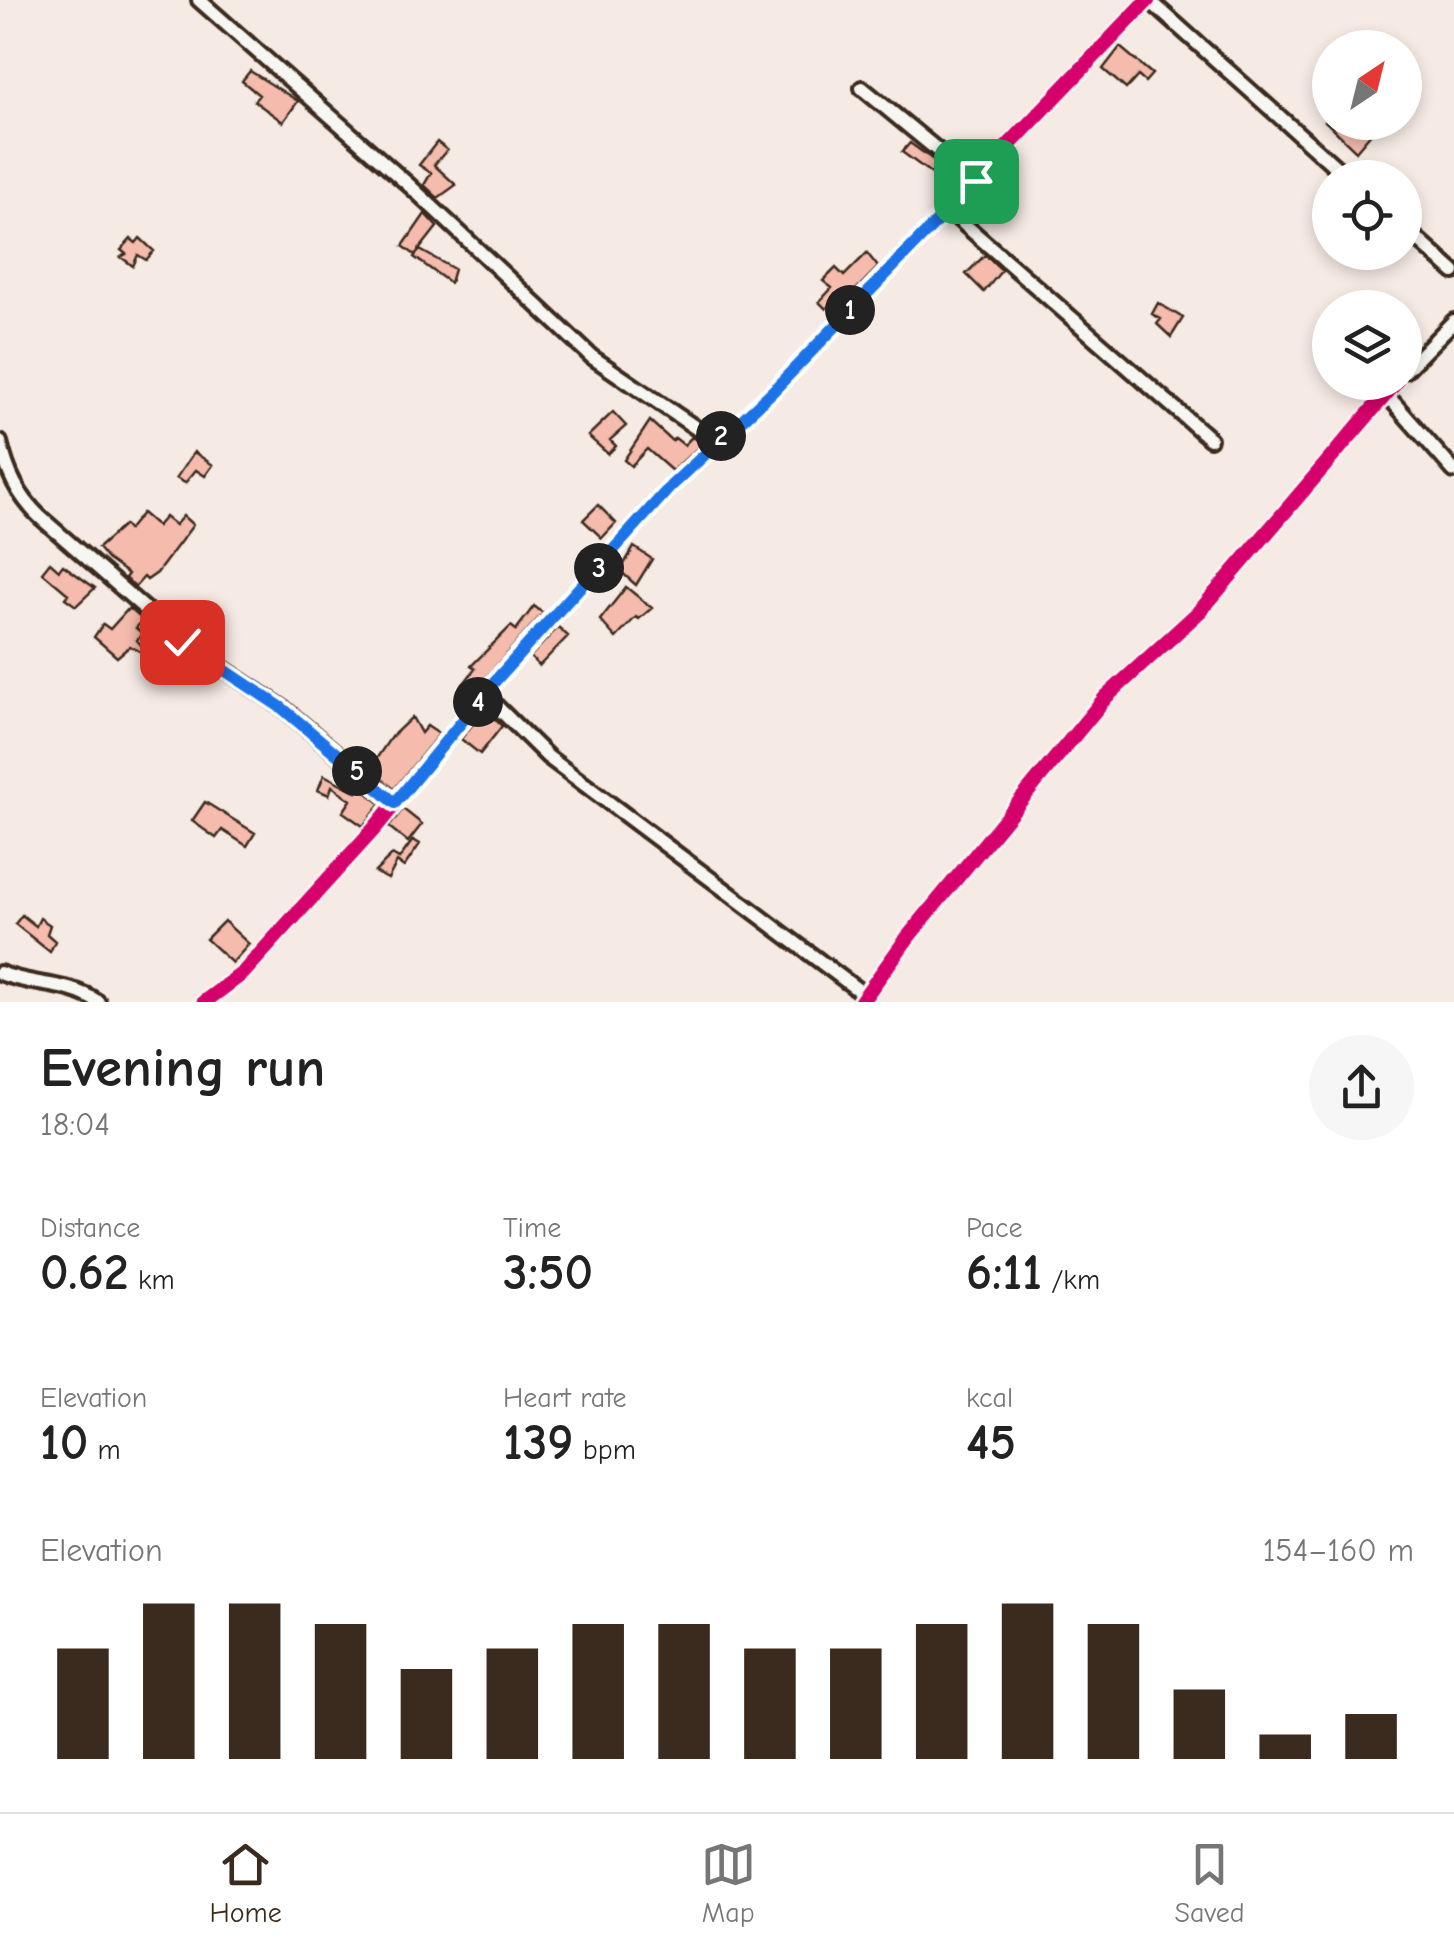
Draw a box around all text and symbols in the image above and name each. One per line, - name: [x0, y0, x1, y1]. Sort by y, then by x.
- north arrow: [1312, 30, 1422, 140]
- map controls: [1312, 30, 1422, 400]
- pin: [934, 139, 1019, 224]
- icon: arrive: [949, 154, 1004, 209]
- button: locate: [1312, 160, 1422, 270]
- pin: 1: [825, 285, 875, 335]
- button: layers: [1312, 290, 1422, 400]
- text: 1: [844, 294, 856, 326]
- pin: 2: [696, 411, 746, 461]
- text: 2: [714, 420, 728, 452]
- pin: 3: [574, 543, 624, 593]
- text: 3: [592, 552, 606, 584]
- pin: [140, 600, 225, 685]
- icon: check: [155, 615, 210, 670]
- pin: 4: [453, 677, 503, 727]
- text: 4: [471, 686, 485, 718]
- pin: 5: [332, 746, 382, 796]
- text: 5: [350, 755, 364, 787]
- button: share: [1309, 1035, 1414, 1140]
- text: Evening run: [40, 1036, 325, 1100]
- text: 18:04: [40, 1106, 110, 1143]
- text: Distance: [40, 1212, 140, 1244]
- text: Time: [503, 1212, 561, 1244]
- text: Pace: [966, 1212, 1022, 1244]
- text: 0.62: [40, 1244, 129, 1302]
- text: 3:50: [503, 1244, 593, 1302]
- text: 6:11: [966, 1244, 1042, 1302]
- text: km: [129, 1264, 175, 1296]
- text: /km: [1042, 1264, 1100, 1296]
- text: Elevation: [40, 1382, 147, 1414]
- text: Heart rate: [503, 1382, 626, 1414]
- text: kcal: [966, 1382, 1013, 1414]
- text: 10: [40, 1414, 88, 1472]
- text: 139: [503, 1414, 573, 1472]
- text: 45: [966, 1414, 1016, 1472]
- text: m: [88, 1434, 121, 1466]
- text: bpm: [573, 1434, 636, 1466]
- text: Elevation: [40, 1532, 163, 1569]
- text: 154–160 m: [1263, 1532, 1414, 1569]
- tab: Home: [209, 1837, 282, 1929]
- tab: Map: [701, 1837, 756, 1929]
- tab: Saved: [1175, 1837, 1245, 1929]

